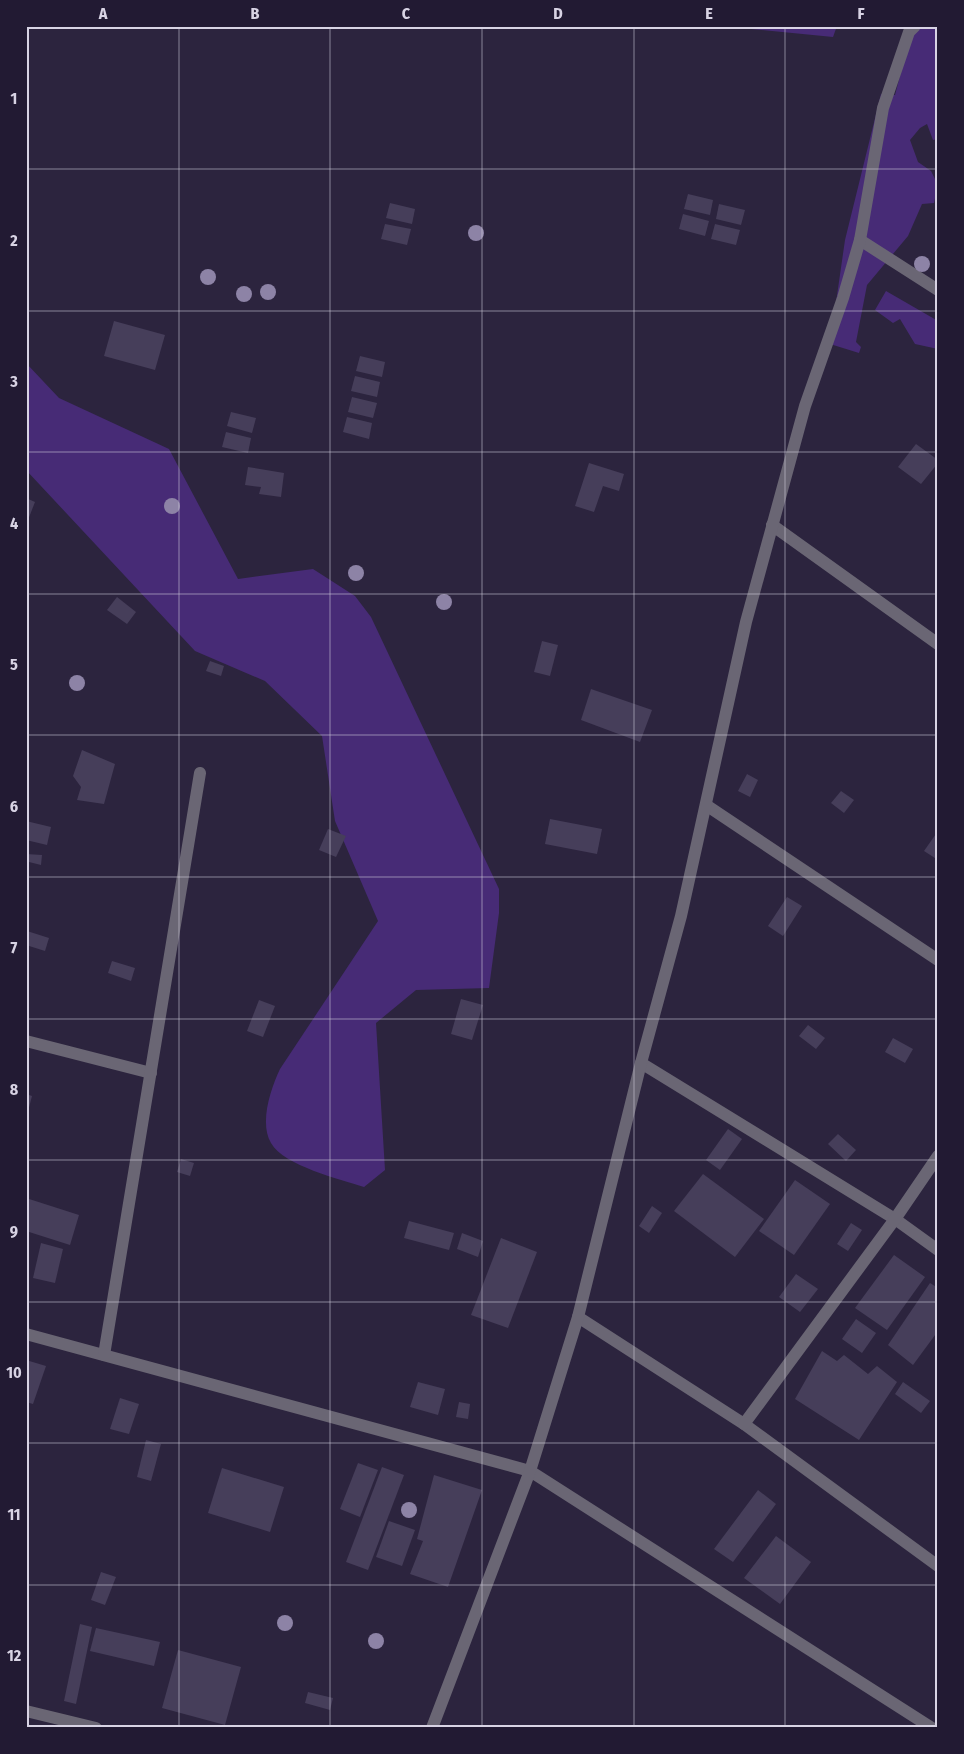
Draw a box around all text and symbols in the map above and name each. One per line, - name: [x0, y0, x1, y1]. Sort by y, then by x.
- text: A: [98, 4, 108, 23]
- text: B: [251, 4, 260, 23]
- text: C: [402, 4, 411, 23]
- text: D: [553, 4, 563, 23]
- text: E: [705, 4, 713, 23]
- text: F: [857, 4, 865, 23]
- text: 1: [11, 89, 17, 108]
- text: 2: [9, 231, 18, 250]
- text: 3: [9, 372, 18, 391]
- text: 4: [10, 514, 18, 533]
- text: 5: [10, 655, 18, 674]
- text: 6: [10, 797, 18, 816]
- text: 7: [11, 938, 18, 957]
- text: 8: [10, 1080, 19, 1099]
- text: 9: [10, 1222, 18, 1241]
- text: 10: [6, 1363, 22, 1382]
- text: 11: [7, 1505, 21, 1524]
- text: 12: [7, 1646, 22, 1665]

